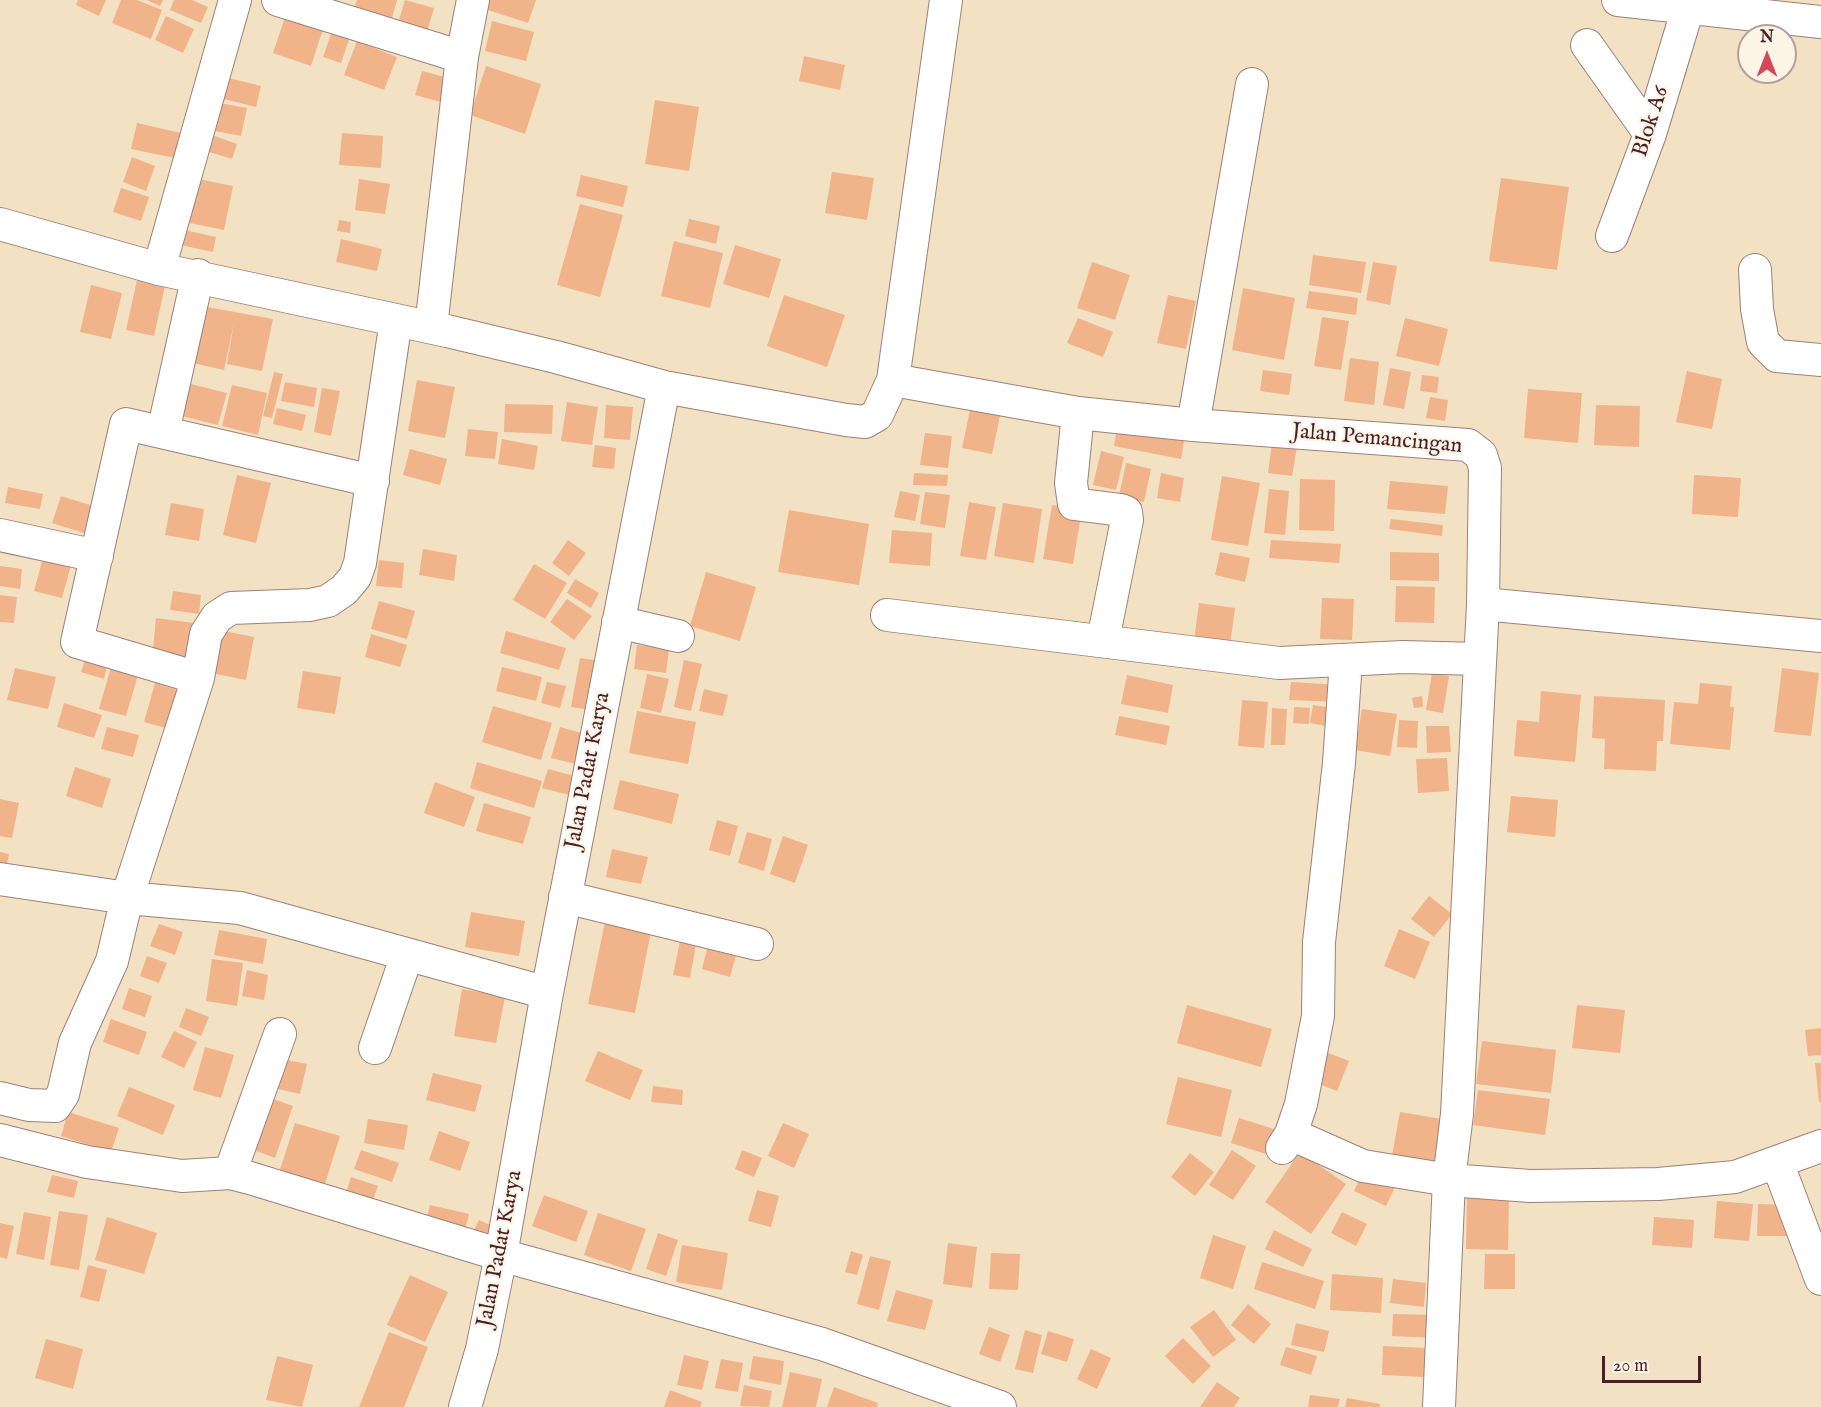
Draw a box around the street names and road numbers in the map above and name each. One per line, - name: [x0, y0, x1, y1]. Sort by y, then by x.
- street label: Blok A6: [1628, 83, 1676, 161]
- street label: Jalan Pemancingan: [1291, 419, 1463, 461]
- street label: Jalan Padat Karya: [561, 690, 617, 852]
- street label: Jalan Padat Karya: [473, 1168, 529, 1330]

